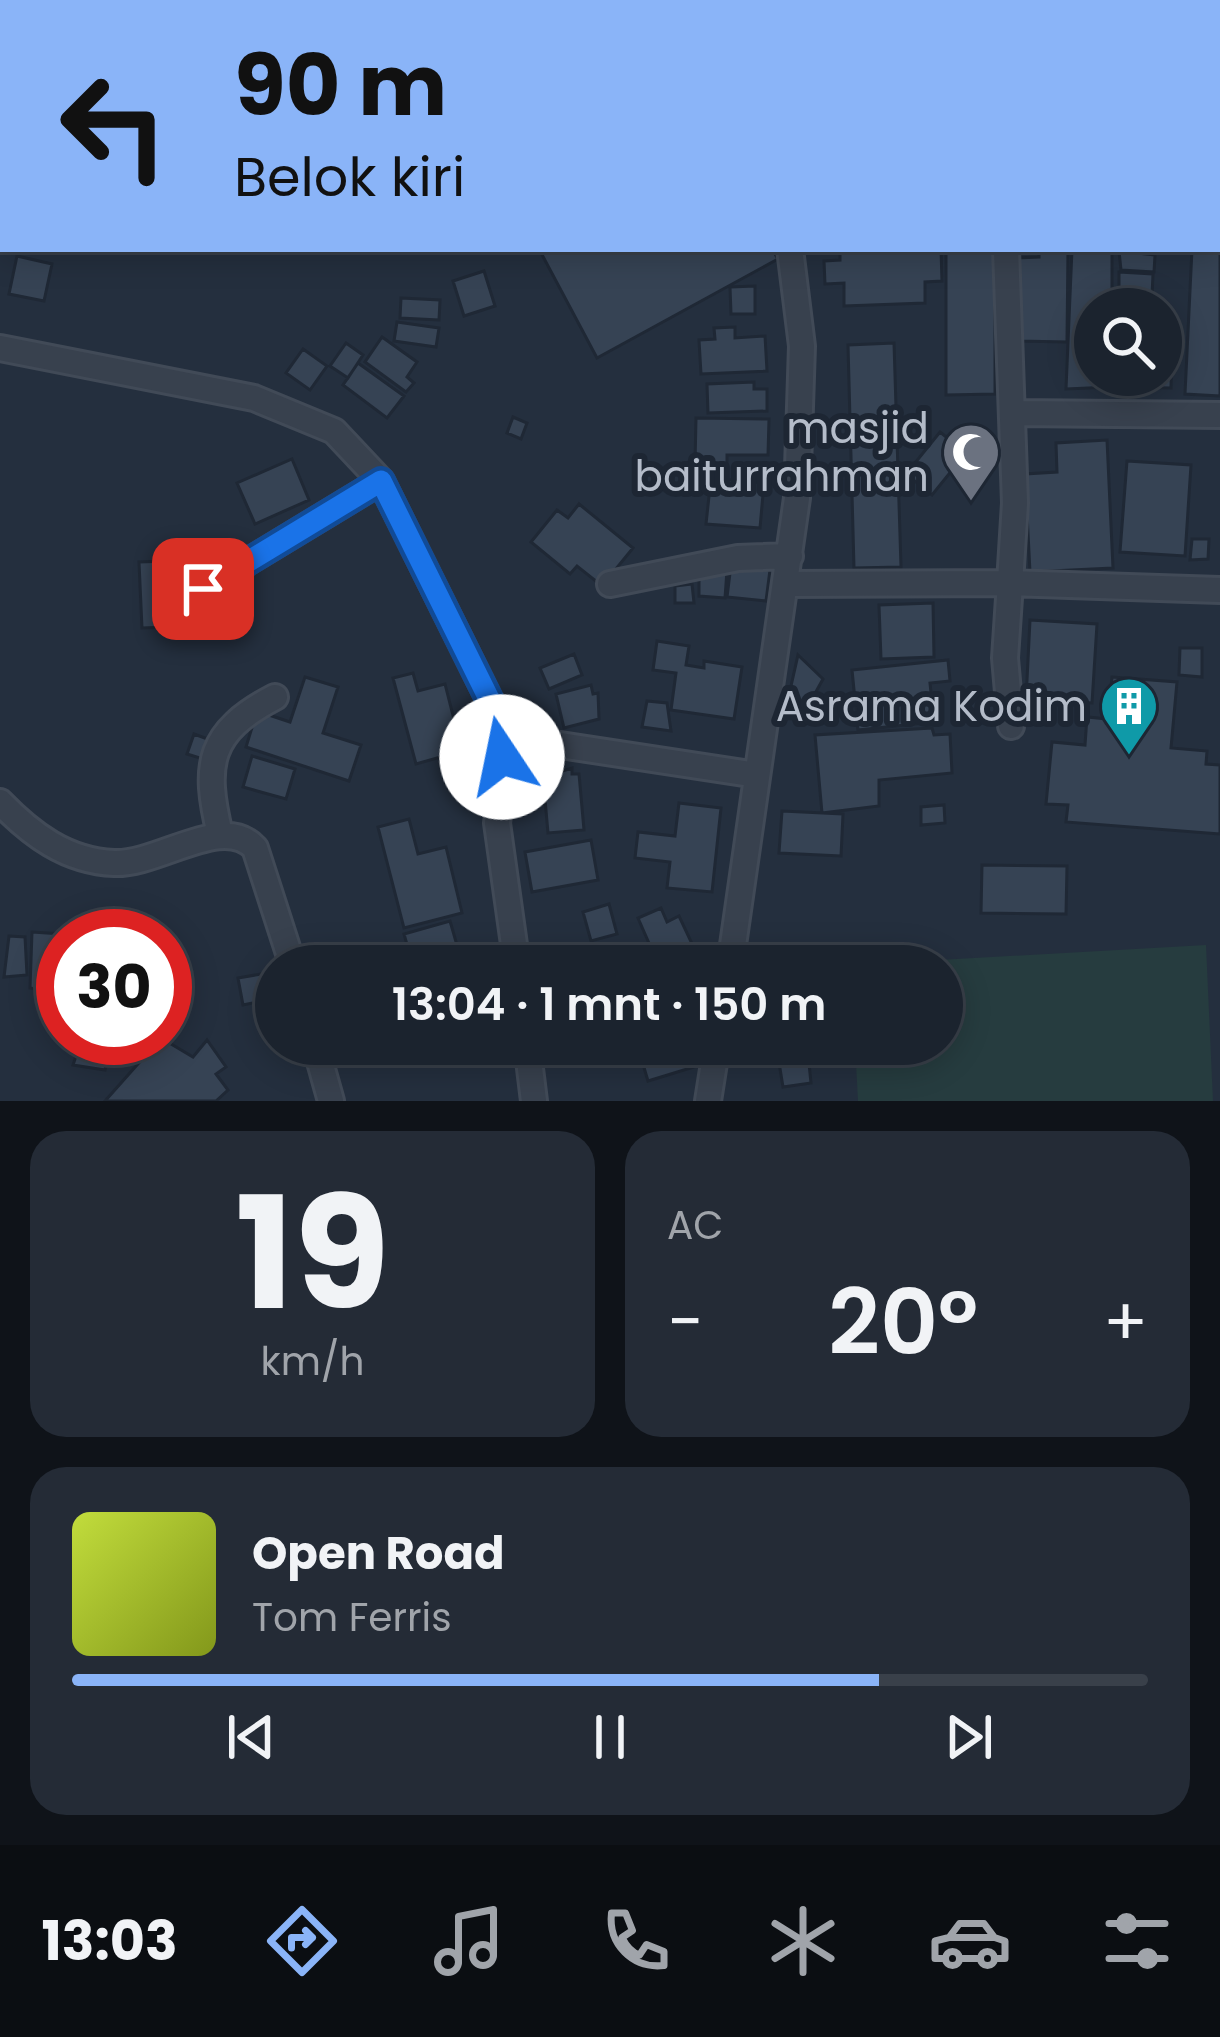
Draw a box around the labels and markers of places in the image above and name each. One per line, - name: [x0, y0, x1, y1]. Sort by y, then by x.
- place label: masjid baiturrahman: [635, 399, 929, 506]
- mosque icon: masjid baiturrahman: [940, 421, 1002, 503]
- pin: [152, 538, 254, 640]
- building icon: Asrama Kodim: [1098, 675, 1160, 757]
- place label: Asrama Kodim: [776, 677, 1087, 736]

